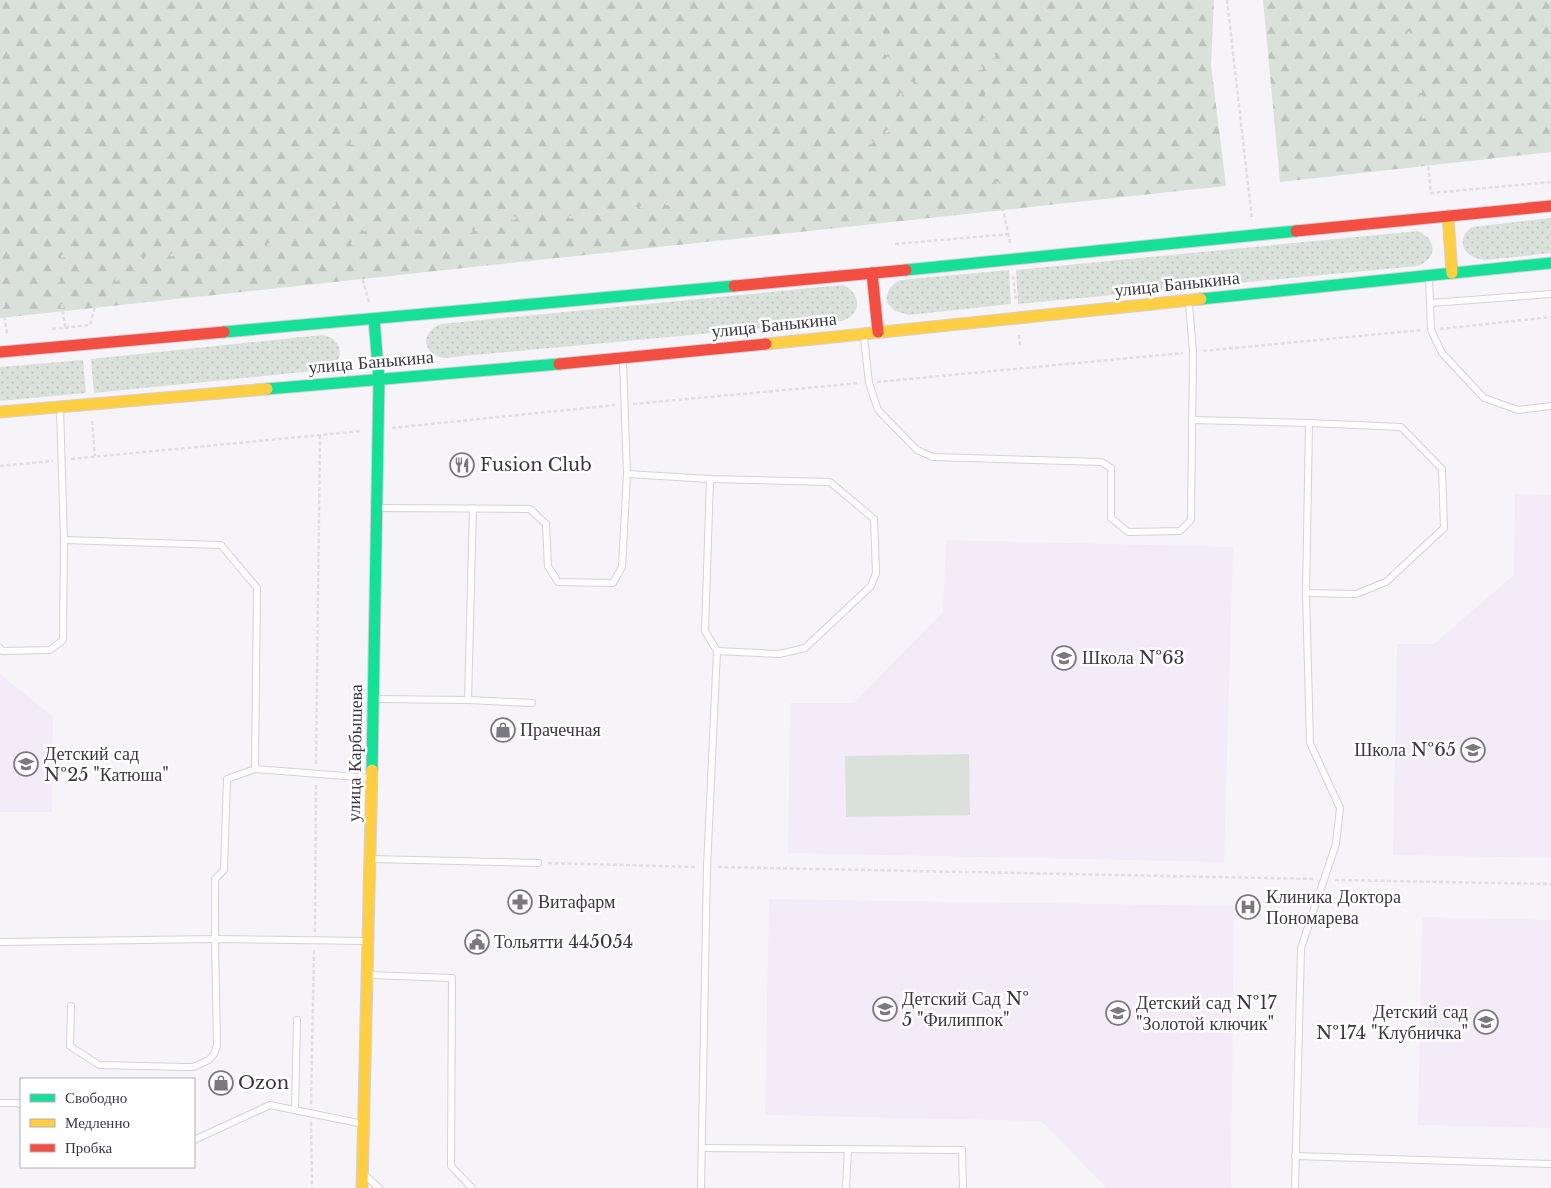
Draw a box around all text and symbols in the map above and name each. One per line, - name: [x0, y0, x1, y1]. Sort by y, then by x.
- street label: улица Баныкина: [1113, 266, 1241, 302]
- street label: улица Баныкина: [710, 307, 838, 343]
- street label: улица Баныкина: [307, 346, 435, 378]
- restaurant icon: Fusion Club: [449, 452, 475, 478]
- place label: Fusion Club: [480, 454, 592, 476]
- school or university icon: Школа №63: [1051, 645, 1077, 671]
- place label: Школа №63: [1082, 647, 1185, 669]
- street label: улица Карбышева: [343, 684, 367, 822]
- shop icon: Прачечная: [490, 717, 516, 743]
- place label: Прачечная: [520, 719, 601, 741]
- school or university icon: Школа №65: [1460, 737, 1486, 763]
- place label: Школа №65: [1354, 739, 1456, 761]
- place label: Детский сад №25 "Катюша": [44, 743, 169, 786]
- school or university icon: Детский сад №25 "Катюша": [13, 751, 39, 777]
- place label: Клиника Доктора Пономарева: [1266, 886, 1401, 929]
- pharmacy icon: Витафарм: [507, 889, 533, 915]
- place label: Витафарм: [538, 891, 615, 913]
- hospital icon: Клиника Доктора Пономарева: [1235, 894, 1261, 920]
- public building icon: Тольятти 445054: [464, 929, 490, 955]
- place label: Тольятти 445054: [494, 931, 633, 953]
- place label: Детский Сад № 5 "Филиппок": [902, 988, 1029, 1031]
- place label: Детский сад №17 "Золотой ключик": [1136, 992, 1277, 1035]
- school or university icon: Детский Сад № 5 "Филиппок": [872, 996, 898, 1022]
- school or university icon: Детский сад №17 "Золотой ключик": [1105, 1000, 1131, 1026]
- place label: Детский сад №174 "Клубничка": [1316, 1001, 1468, 1044]
- school or university icon: Детский сад №174 "Клубничка": [1473, 1009, 1499, 1035]
- shop icon: Ozon: [208, 1070, 234, 1096]
- place label: Ozon: [238, 1072, 289, 1094]
- legend: [20, 1078, 195, 1168]
- text: Свободно: [65, 1088, 127, 1107]
- text: Медленно: [65, 1113, 130, 1132]
- text: Пробка: [65, 1138, 113, 1157]

